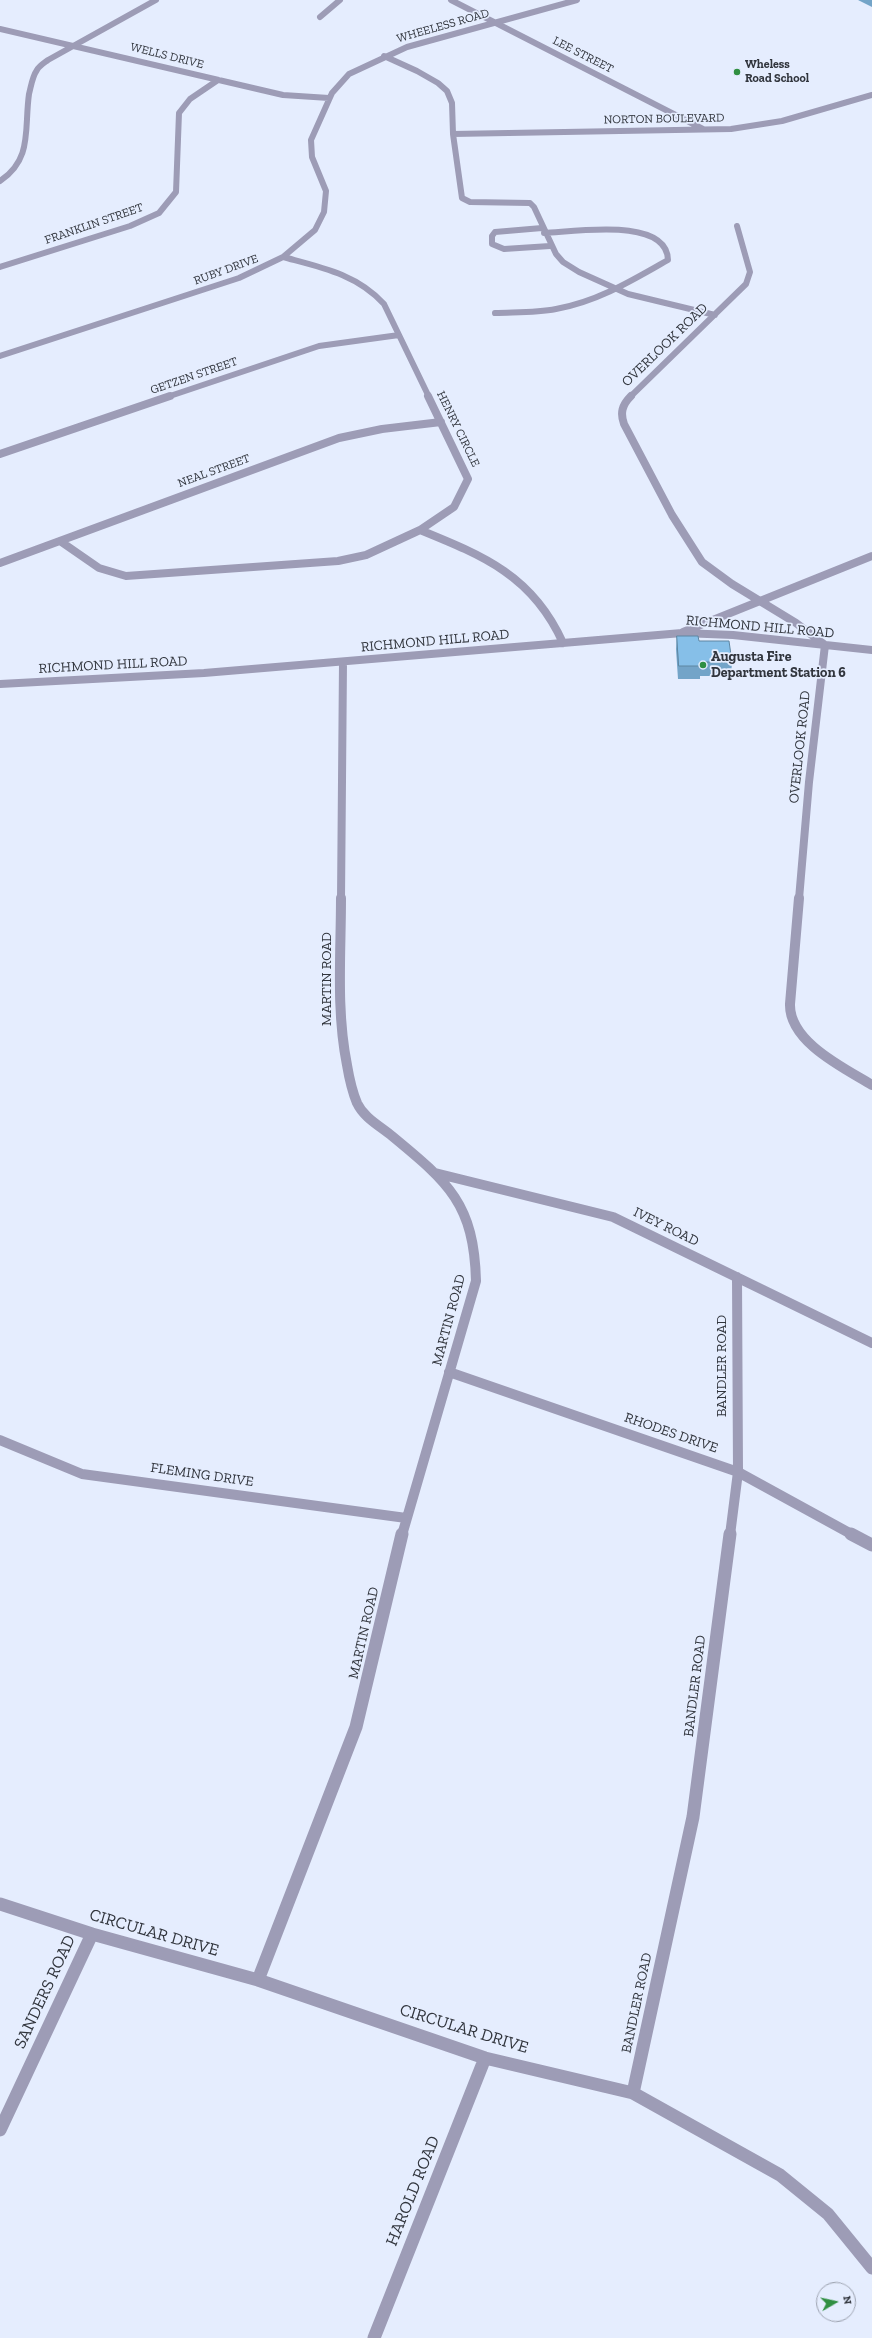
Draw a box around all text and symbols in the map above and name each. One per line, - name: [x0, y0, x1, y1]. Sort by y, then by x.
- street label: WHEELESS ROAD: [395, 6, 491, 46]
- street label: LEE STREET: [550, 34, 616, 76]
- street label: WELLS DRIVE: [129, 40, 205, 72]
- place label: Wheless Road School: [745, 58, 809, 86]
- marker: Wheless Road School: [732, 67, 742, 77]
- street label: NORTON BOULEVARD: [603, 111, 725, 127]
- street label: FRANKLIN STREET: [43, 200, 145, 248]
- street label: RUBY DRIVE: [192, 252, 260, 288]
- street label: OVERLOOK ROAD: [618, 300, 712, 390]
- street label: GETZEN STREET: [149, 354, 239, 398]
- street label: HENRY CIRCLE: [433, 389, 483, 469]
- street label: NEAL STREET: [176, 451, 252, 491]
- street label: RICHMOND HILL ROAD: [685, 612, 835, 642]
- street label: RICHMOND HILL ROAD: [360, 626, 510, 656]
- place label: Augusta Fire Department Station 6: [711, 649, 846, 682]
- street label: RICHMOND HILL ROAD: [38, 653, 188, 677]
- marker: Augusta Fire Department Station 6: [698, 660, 708, 670]
- street label: OVERLOOK ROAD: [786, 690, 814, 804]
- street label: MARTIN ROAD: [319, 932, 335, 1026]
- street label: IVEY ROAD: [630, 1204, 702, 1250]
- street label: MARTIN ROAD: [429, 1272, 469, 1368]
- street label: BANDLER ROAD: [714, 1315, 730, 1417]
- street label: RHODES DRIVE: [622, 1409, 720, 1457]
- street label: FLEMING DRIVE: [149, 1459, 255, 1491]
- street label: MARTIN ROAD: [345, 1585, 383, 1681]
- street label: BANDLER ROAD: [680, 1634, 710, 1738]
- street label: CIRCULAR DRIVE: [87, 1905, 221, 1961]
- street label: SANDERS ROAD: [10, 1932, 80, 2052]
- street label: BANDLER ROAD: [618, 1951, 656, 2055]
- street label: CIRCULAR DRIVE: [397, 2000, 531, 2058]
- street label: HAROLD ROAD: [382, 2133, 444, 2249]
- north arrow: [816, 2282, 856, 2322]
- text: N: [840, 2295, 854, 2305]

